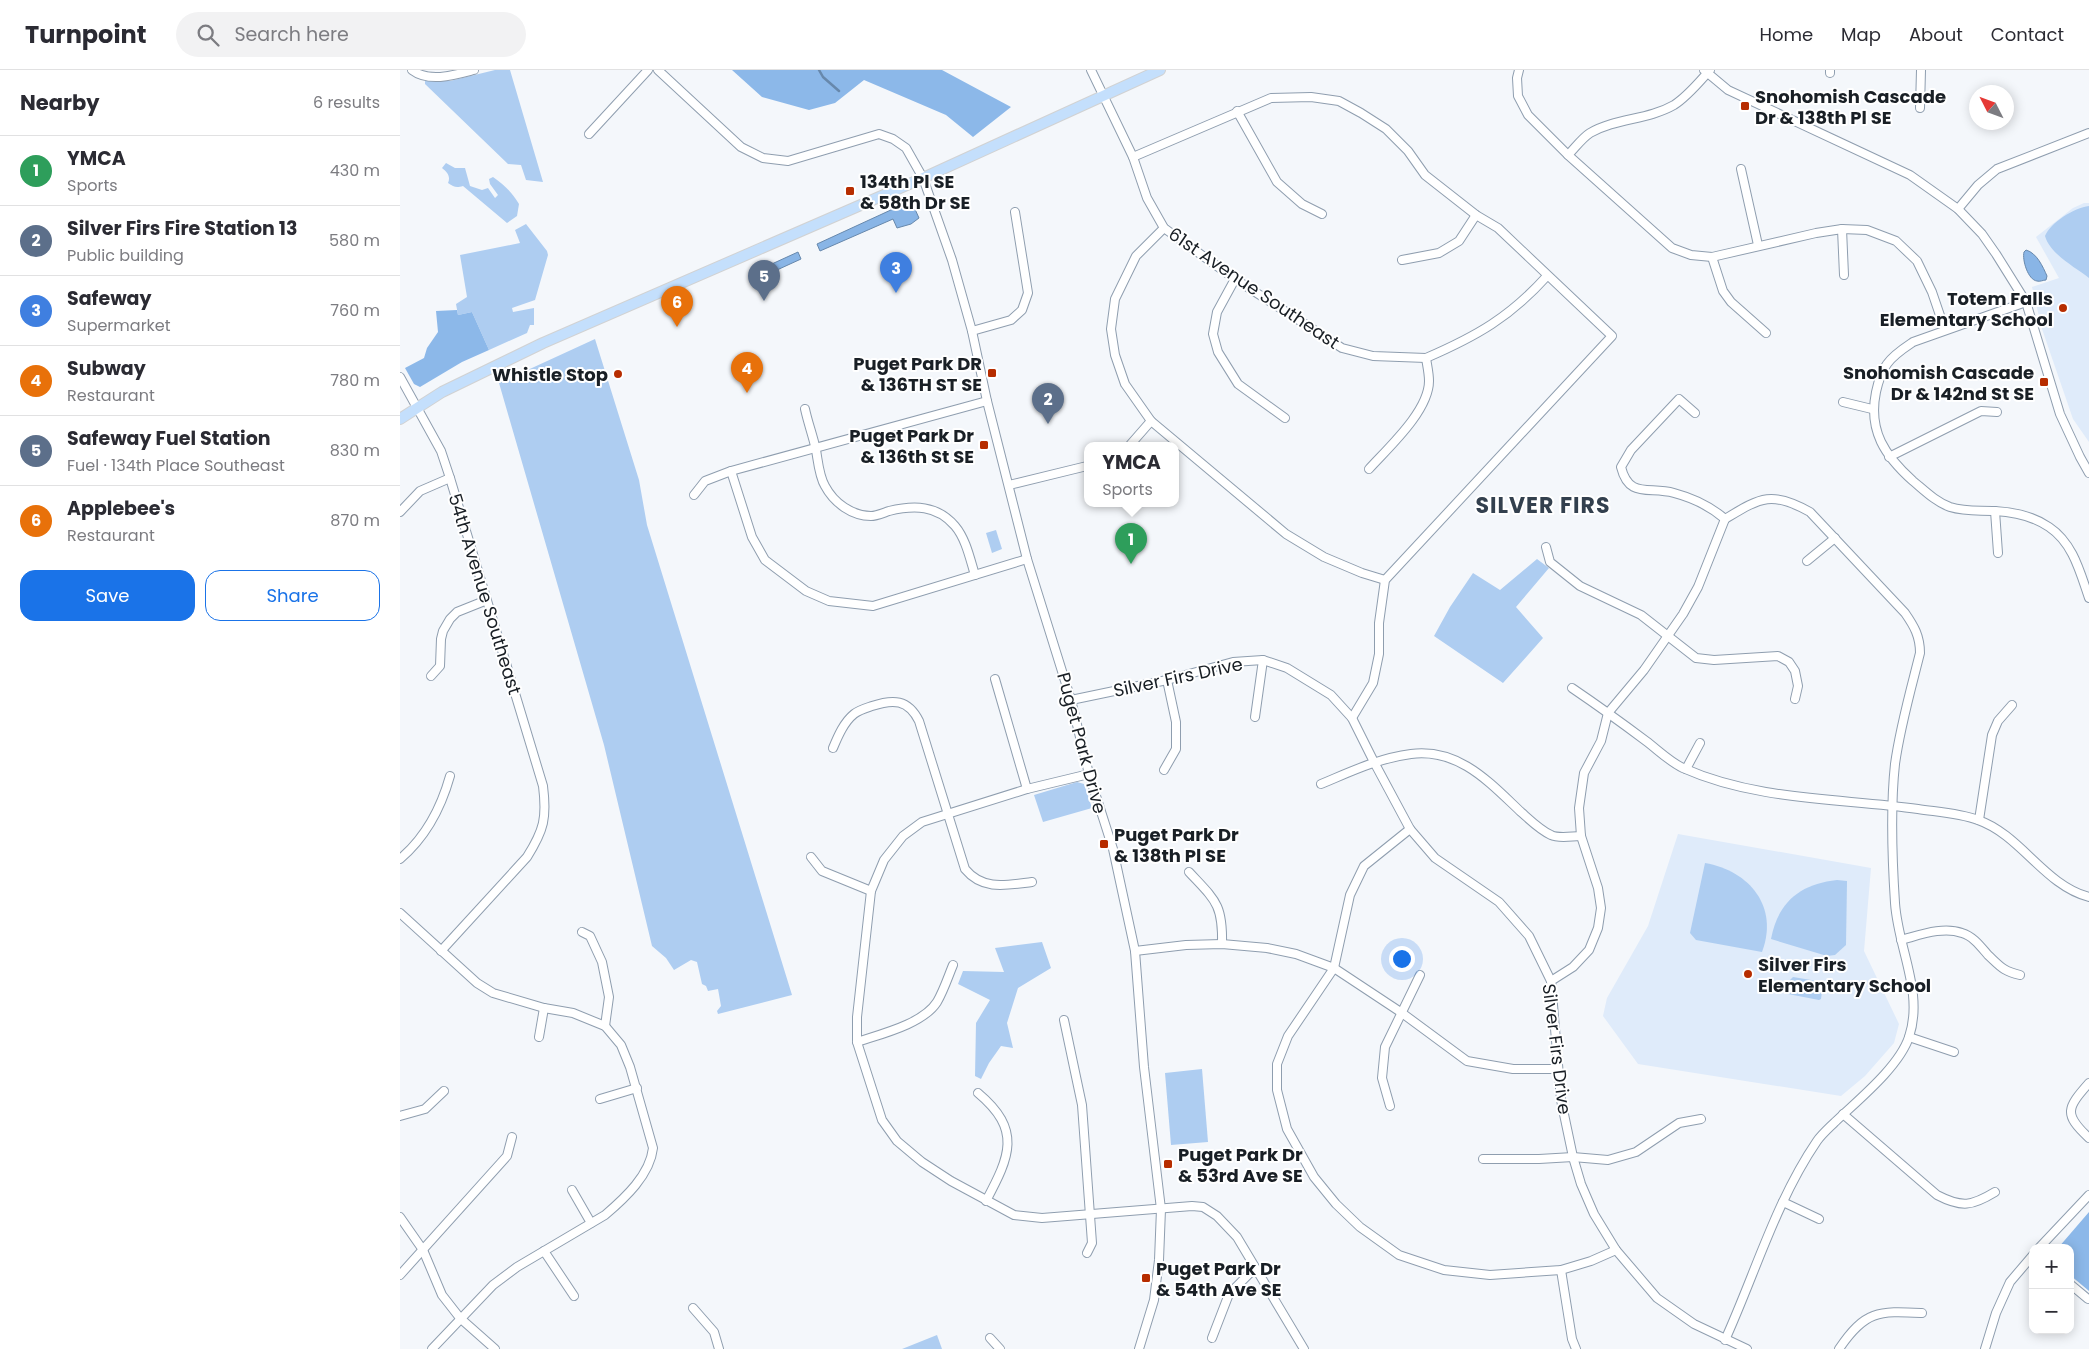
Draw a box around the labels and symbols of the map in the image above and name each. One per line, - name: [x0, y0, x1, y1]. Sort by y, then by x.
- place label: Snohomish Cascade Dr & 138th Pl SE: [1755, 84, 1946, 130]
- north arrow: [1969, 85, 2014, 130]
- marker: Snohomish Cascade Dr & 138th Pl SE: [1739, 100, 1751, 112]
- place label: 134th Pl SE & 58th Dr SE: [860, 169, 970, 215]
- marker: 134th Pl SE & 58th Dr SE: [844, 185, 856, 197]
- street label: 61st Avenue Southeast: [1164, 221, 1344, 355]
- pin: 3: [880, 252, 912, 293]
- pin: 5: [748, 260, 780, 301]
- pin: 6: [661, 286, 693, 327]
- place label: Totem Falls Elementary School: [1880, 286, 2053, 332]
- marker: Totem Falls Elementary School: [2057, 302, 2069, 314]
- place label: Puget Park DR & 136TH ST SE: [853, 351, 982, 397]
- pin: 4: [731, 352, 763, 393]
- place label: Snohomish Cascade Dr & 142nd St SE: [1843, 360, 2034, 406]
- place label: Whistle Stop: [492, 362, 608, 387]
- marker: Puget Park DR & 136TH ST SE: [986, 367, 998, 379]
- marker: Whistle Stop: [612, 368, 624, 380]
- marker: Snohomish Cascade Dr & 142nd St SE: [2038, 376, 2050, 388]
- pin: 2: [1032, 383, 1064, 424]
- place label: Puget Park Dr & 136th St SE: [849, 423, 974, 469]
- marker: Puget Park Dr & 136th St SE: [978, 439, 990, 451]
- street label: 54th Avenue Southeast: [443, 490, 527, 698]
- district label: SILVER FIRS: [1476, 490, 1610, 521]
- pin: 1: [1115, 523, 1147, 564]
- street label: Silver Firs Drive: [1111, 651, 1245, 703]
- street label: Puget Park Drive: [1051, 670, 1113, 816]
- place label: Puget Park Dr & 138th Pl SE: [1114, 822, 1239, 868]
- marker: Puget Park Dr & 138th Pl SE: [1098, 838, 1110, 850]
- your location: [1389, 946, 1415, 972]
- place label: Silver Firs Elementary School: [1758, 952, 1931, 998]
- marker: Silver Firs Elementary School: [1742, 968, 1754, 980]
- street label: Silver Firs Drive: [1537, 982, 1577, 1116]
- place label: Puget Park Dr & 53rd Ave SE: [1178, 1142, 1303, 1188]
- marker: Puget Park Dr & 53rd Ave SE: [1162, 1158, 1174, 1170]
- place label: Puget Park Dr & 54th Ave SE: [1156, 1256, 1282, 1302]
- marker: Puget Park Dr & 54th Ave SE: [1140, 1272, 1152, 1284]

